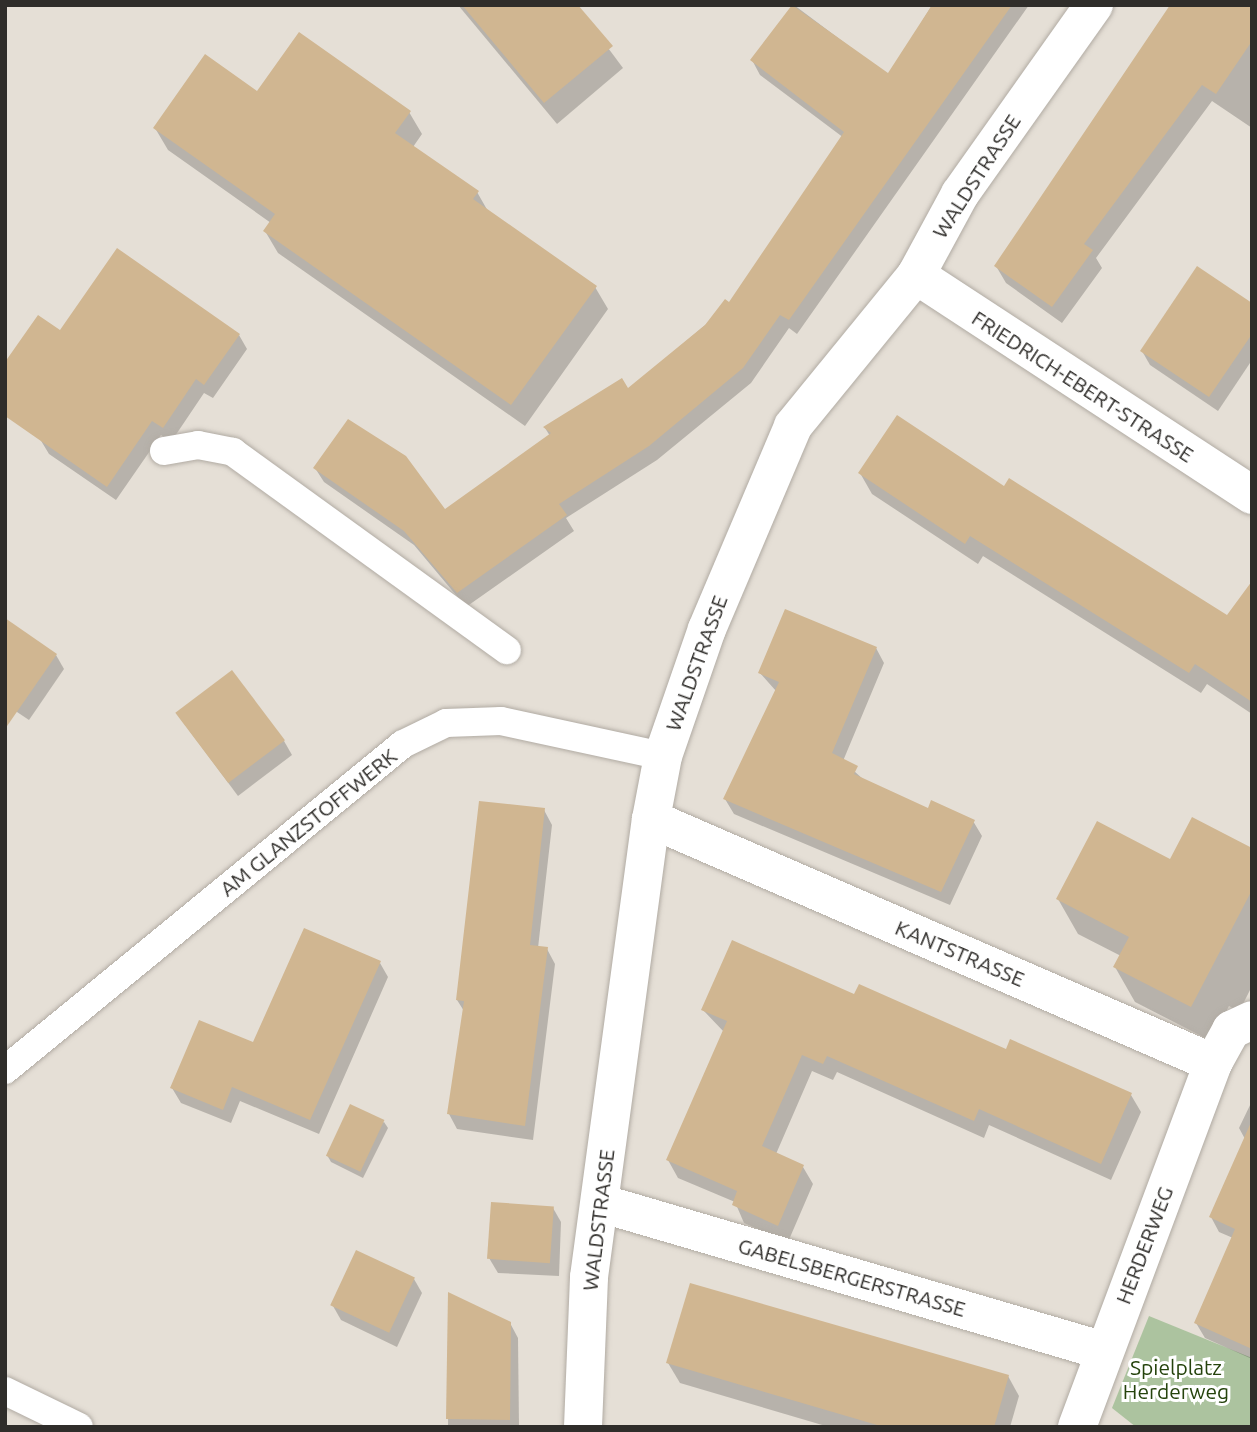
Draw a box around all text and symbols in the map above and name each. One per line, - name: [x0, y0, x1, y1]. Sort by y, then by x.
- street label: WALDSTRASSE: [927, 109, 1025, 243]
- street label: FRIEDRICH-EBERT-STRASSE: [967, 305, 1199, 467]
- street label: WALDSTRASSE: [660, 592, 732, 734]
- street label: AM GLANZSTOFFWERK: [214, 743, 402, 901]
- street label: KANTSTRASSE: [892, 914, 1028, 992]
- street label: WALDSTRASSE: [577, 1148, 619, 1292]
- street label: HERDERWEG: [1110, 1183, 1178, 1307]
- street label: GABELSBERGERSTRASSE: [735, 1232, 969, 1322]
- park label: Spielplatz Herderweg: [1123, 1354, 1229, 1404]

